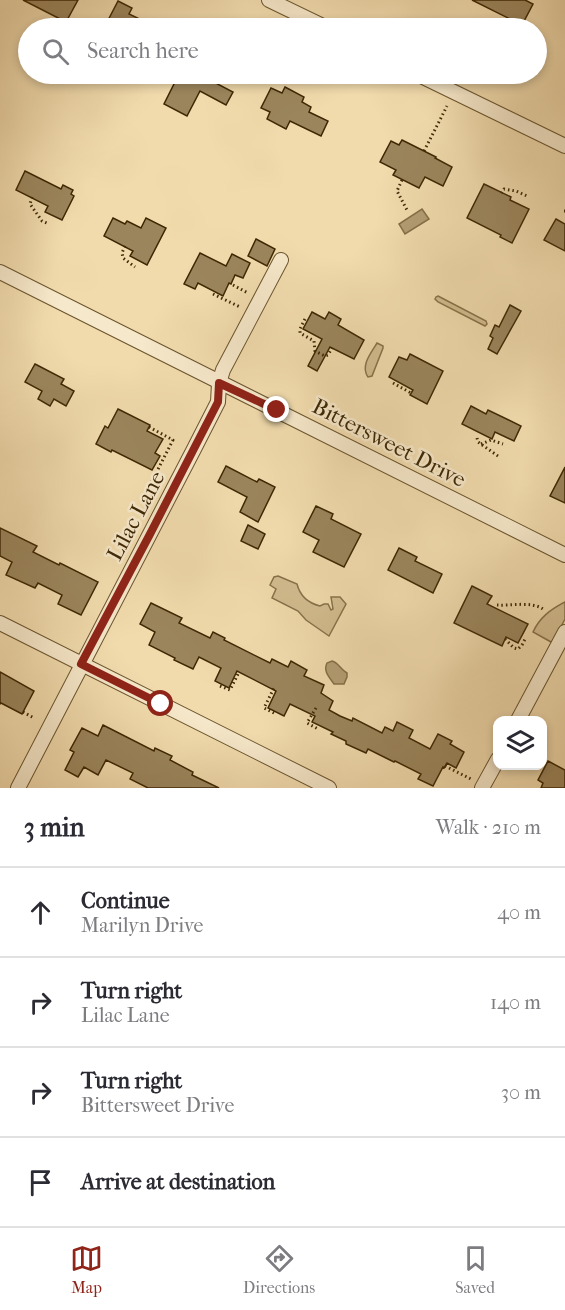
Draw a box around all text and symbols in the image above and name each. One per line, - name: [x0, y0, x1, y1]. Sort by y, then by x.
- search box: [18, 18, 547, 84]
- icon: search: [39, 35, 72, 68]
- text: Search here: [87, 38, 199, 64]
- street label: Bittersweet Drive: [308, 393, 470, 493]
- route end: [263, 396, 289, 422]
- street label: Lilac Lane: [102, 467, 170, 565]
- route start: [147, 690, 173, 716]
- map controls: [493, 716, 547, 770]
- button: layers: [493, 716, 547, 770]
- text: 3 min: [24, 812, 85, 843]
- text: Walk · 210 m: [436, 816, 541, 839]
- text: Continue: [81, 888, 170, 914]
- icon: ahead: [24, 896, 57, 929]
- text: 40 m: [497, 901, 541, 924]
- text: Marilyn Drive: [81, 914, 203, 937]
- text: Turn right: [81, 978, 182, 1004]
- icon: right: [24, 986, 57, 1019]
- text: 140 m: [490, 991, 541, 1014]
- text: Lilac Lane: [81, 1004, 170, 1027]
- text: Turn right: [81, 1068, 182, 1094]
- icon: right: [24, 1076, 57, 1109]
- text: 30 m: [501, 1081, 541, 1104]
- text: Bittersweet Drive: [81, 1094, 234, 1117]
- icon: arrive: [24, 1166, 57, 1199]
- text: Arrive at destination: [81, 1169, 275, 1195]
- tab: Map: [70, 1242, 103, 1297]
- tab: Directions: [243, 1242, 315, 1297]
- tab: Saved: [455, 1242, 495, 1297]

